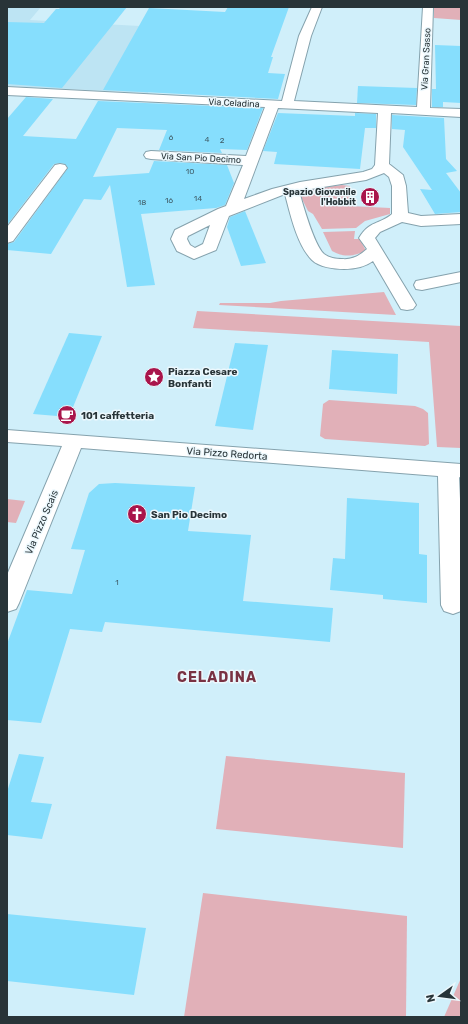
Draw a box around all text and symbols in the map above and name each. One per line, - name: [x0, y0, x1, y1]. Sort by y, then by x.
- street label: Via Gran Sasso: [419, 28, 433, 90]
- street label: Via Celadina: [208, 97, 260, 109]
- house number: 6: [169, 133, 174, 142]
- house number: 4: [205, 135, 210, 144]
- house number: 2: [220, 136, 225, 145]
- street label: Via San Pio Decimo: [161, 151, 241, 165]
- house number: 10: [186, 167, 194, 176]
- building icon: Spazio Giovanile l'Hobbit: [359, 186, 381, 208]
- place label: Spazio Giovanile l'Hobbit: [283, 187, 357, 207]
- house number: 14: [194, 194, 202, 203]
- house number: 16: [165, 196, 173, 205]
- house number: 18: [138, 198, 146, 207]
- place icon: Piazza Cesare Bonfanti: [143, 366, 165, 388]
- place label: Piazza Cesare Bonfanti: [168, 366, 237, 390]
- cafe icon: 101 caffetteria: [56, 404, 78, 426]
- place label: 101 caffetteria: [81, 410, 154, 422]
- street label: Via Pizzo Redorta: [186, 445, 268, 463]
- street label: Via Pizzo Scais: [23, 488, 61, 556]
- church icon: San Pio Decimo: [126, 503, 148, 525]
- place label: San Pio Decimo: [151, 509, 227, 521]
- house number: 1: [115, 578, 119, 587]
- district label: CELADINA: [177, 669, 257, 686]
- north arrow: [420, 976, 460, 1016]
- text: N: [423, 993, 438, 1004]

